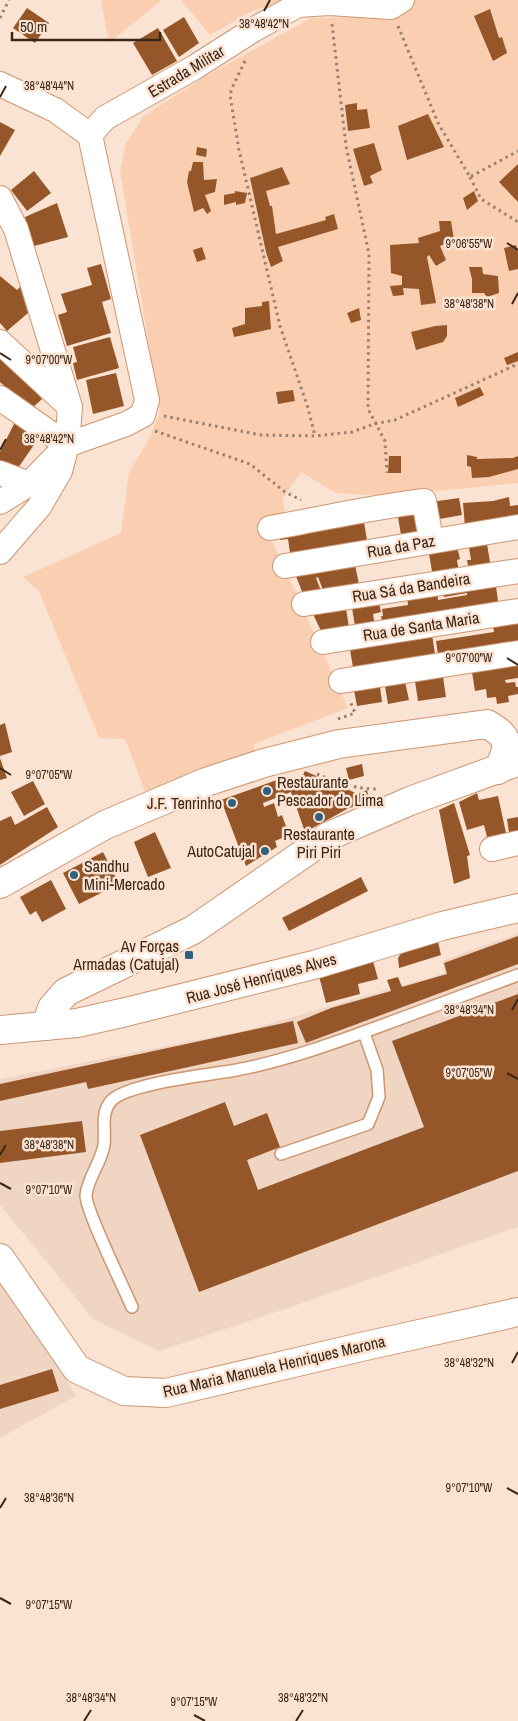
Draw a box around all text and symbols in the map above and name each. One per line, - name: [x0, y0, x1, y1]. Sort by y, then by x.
- scale bar: [12, 10, 160, 42]
- text: 50 m: [20, 16, 47, 37]
- text: 38°48'42"N: [239, 16, 289, 32]
- street label: Estrada Militar: [144, 39, 229, 102]
- text: 38°48'44"N: [24, 78, 74, 94]
- text: 9°06'55"W: [446, 236, 493, 252]
- text: 38°48'38"N: [444, 296, 494, 312]
- text: 9°07'00"W: [26, 352, 73, 368]
- text: 38°48'42"N: [24, 431, 74, 447]
- street label: Rua da Paz: [365, 529, 437, 563]
- street label: Rua Sá da Bandeira: [351, 567, 472, 607]
- street label: Rua de Santa Maria: [361, 606, 481, 646]
- text: 9°07'00"W: [446, 650, 493, 666]
- text: 9°07'05"W: [26, 767, 73, 783]
- place label: Restaurante Pescador do Lima: [277, 771, 384, 811]
- marker: Restaurante Pescador do Lima: [261, 785, 273, 797]
- place label: J.F. Tenrinho: [147, 792, 222, 814]
- marker: J.F. Tenrinho: [226, 797, 238, 809]
- marker: Restaurante Piri Piri: [313, 811, 325, 823]
- place label: Restaurante Piri Piri: [283, 823, 355, 863]
- place label: AutoCatujal: [186, 840, 255, 862]
- marker: AutoCatujal: [259, 845, 271, 857]
- place label: Sandhu Mini-Mercado: [84, 855, 165, 895]
- marker: Sandhu Mini-Mercado: [68, 869, 80, 881]
- place label: Av Forças Armadas (Catujal): [72, 935, 179, 975]
- street label: Rua José Henriques Alves: [183, 947, 339, 1009]
- marker: Av Forças Armadas (Catujal): [183, 949, 195, 961]
- text: 38°48'34"N: [444, 1002, 494, 1018]
- text: 9°07'05"W: [446, 1065, 493, 1081]
- text: 38°48'38"N: [24, 1137, 74, 1153]
- text: 9°07'10"W: [26, 1182, 73, 1198]
- street label: Rua Maria Manuela Henriques Marona: [161, 1330, 388, 1402]
- text: 38°48'32"N: [444, 1355, 494, 1371]
- text: 9°07'10"W: [446, 1480, 493, 1496]
- text: 38°48'36"N: [24, 1490, 74, 1506]
- text: 9°07'15"W: [26, 1597, 73, 1613]
- text: 38°48'34"N: [66, 1690, 116, 1706]
- text: 38°48'32"N: [278, 1690, 328, 1706]
- text: 9°07'15"W: [171, 1694, 218, 1710]

